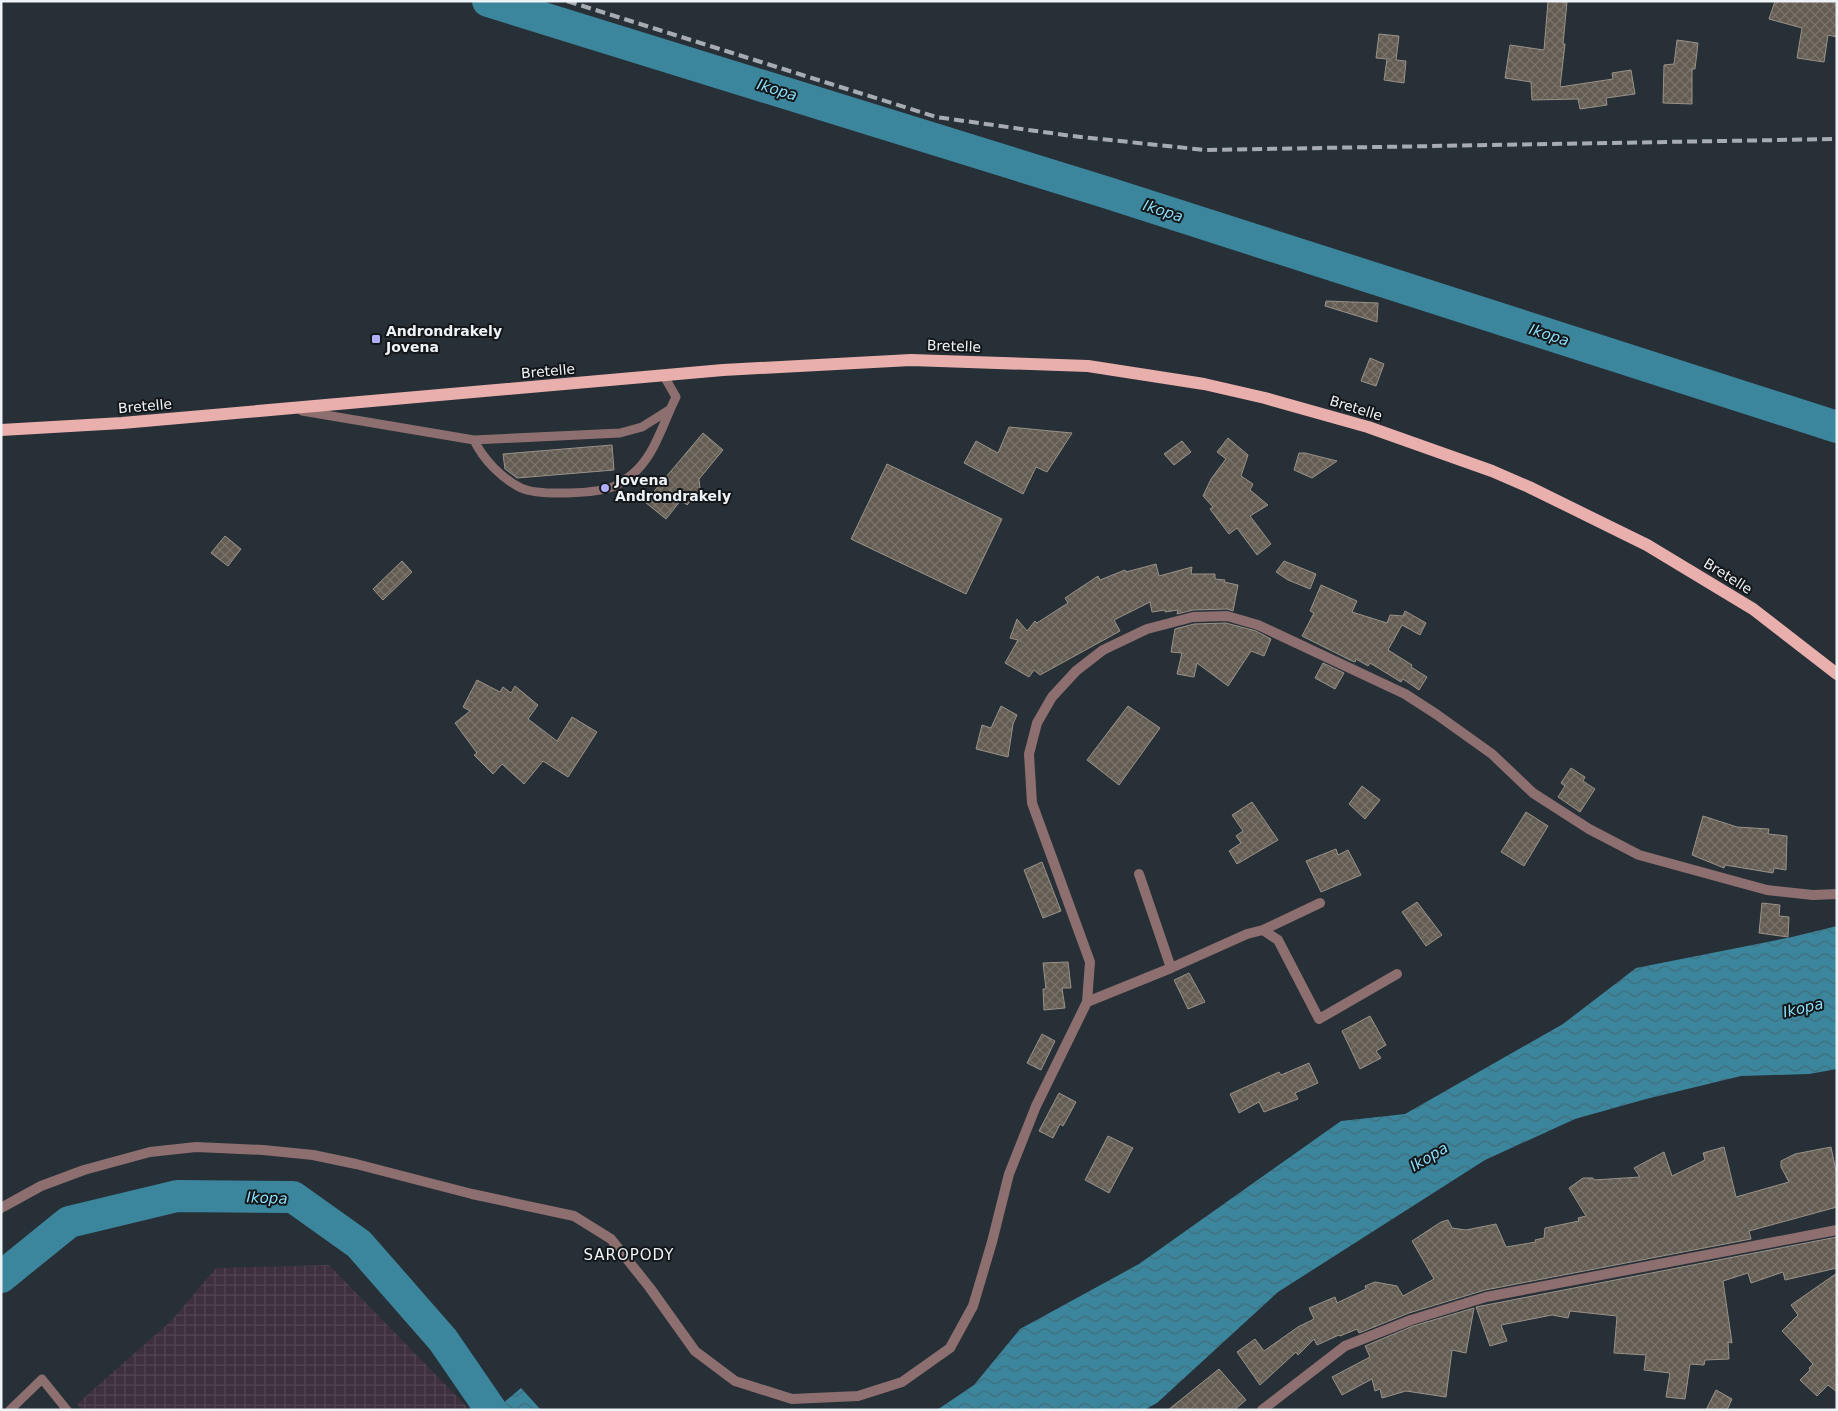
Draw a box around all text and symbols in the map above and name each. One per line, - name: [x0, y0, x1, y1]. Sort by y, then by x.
- water label: Ikopa: [755, 75, 799, 105]
- water label: Ikopa: [1141, 196, 1185, 226]
- water label: Ikopa: [1527, 320, 1571, 350]
- place label: Androndrakely Jovena: [385, 323, 502, 355]
- marker: Androndrakely Jovena: [370, 333, 382, 345]
- street label: Bretelle: [927, 337, 981, 355]
- street label: Bretelle: [520, 361, 576, 381]
- street label: Bretelle: [1328, 392, 1384, 424]
- street label: Bretelle: [117, 396, 173, 416]
- place label: Jovena Androndrakely: [614, 472, 731, 504]
- marker: Jovena Androndrakely: [599, 482, 611, 494]
- street label: Bretelle: [1701, 555, 1755, 597]
- water label: Ikopa: [1781, 995, 1825, 1021]
- water label: Ikopa: [1407, 1139, 1451, 1175]
- water label: Ikopa: [246, 1188, 288, 1208]
- district label: SAROPODY: [583, 1246, 675, 1264]

